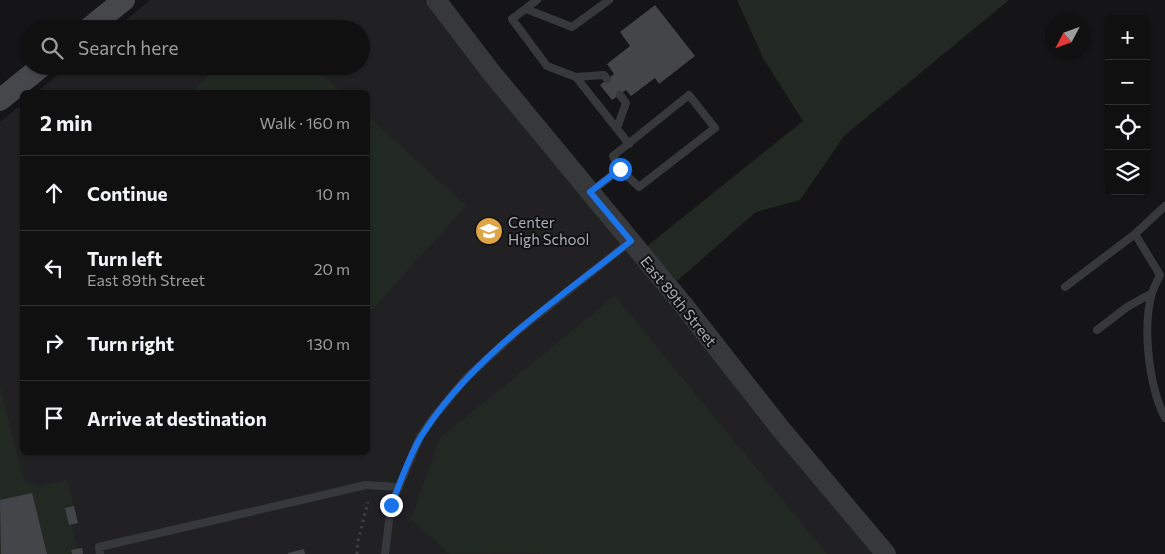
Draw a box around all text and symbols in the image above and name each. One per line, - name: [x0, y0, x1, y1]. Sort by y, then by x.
- north arrow: [1045, 15, 1090, 60]
- map controls: [1105, 15, 1150, 195]
- button: +: [1105, 15, 1150, 60]
- search box: [20, 20, 370, 75]
- icon: search: [38, 34, 66, 62]
- text: Search here: [78, 36, 178, 59]
- button: −: [1105, 60, 1150, 105]
- button: locate: [1105, 105, 1150, 150]
- text: 2 min: [40, 110, 92, 135]
- text: Walk · 160 m: [260, 113, 350, 132]
- button: layers: [1105, 150, 1150, 195]
- route start: [609, 158, 632, 181]
- icon: ahead: [40, 179, 68, 207]
- text: Continue: [87, 182, 167, 205]
- text: 10 m: [316, 184, 350, 203]
- place label: Center High School: [508, 213, 589, 248]
- school or university icon: Center High School: [474, 216, 504, 246]
- text: Turn left: [87, 247, 162, 270]
- street label: East 89th Street: [637, 252, 721, 350]
- icon: left: [40, 254, 68, 282]
- text: 20 m: [314, 259, 350, 278]
- text: East 89th Street: [87, 270, 205, 289]
- icon: right: [40, 329, 68, 357]
- text: Turn right: [87, 332, 174, 355]
- text: 130 m: [307, 334, 350, 353]
- icon: arrive: [40, 404, 68, 432]
- text: Arrive at destination: [87, 407, 267, 430]
- route end: [380, 494, 403, 517]

